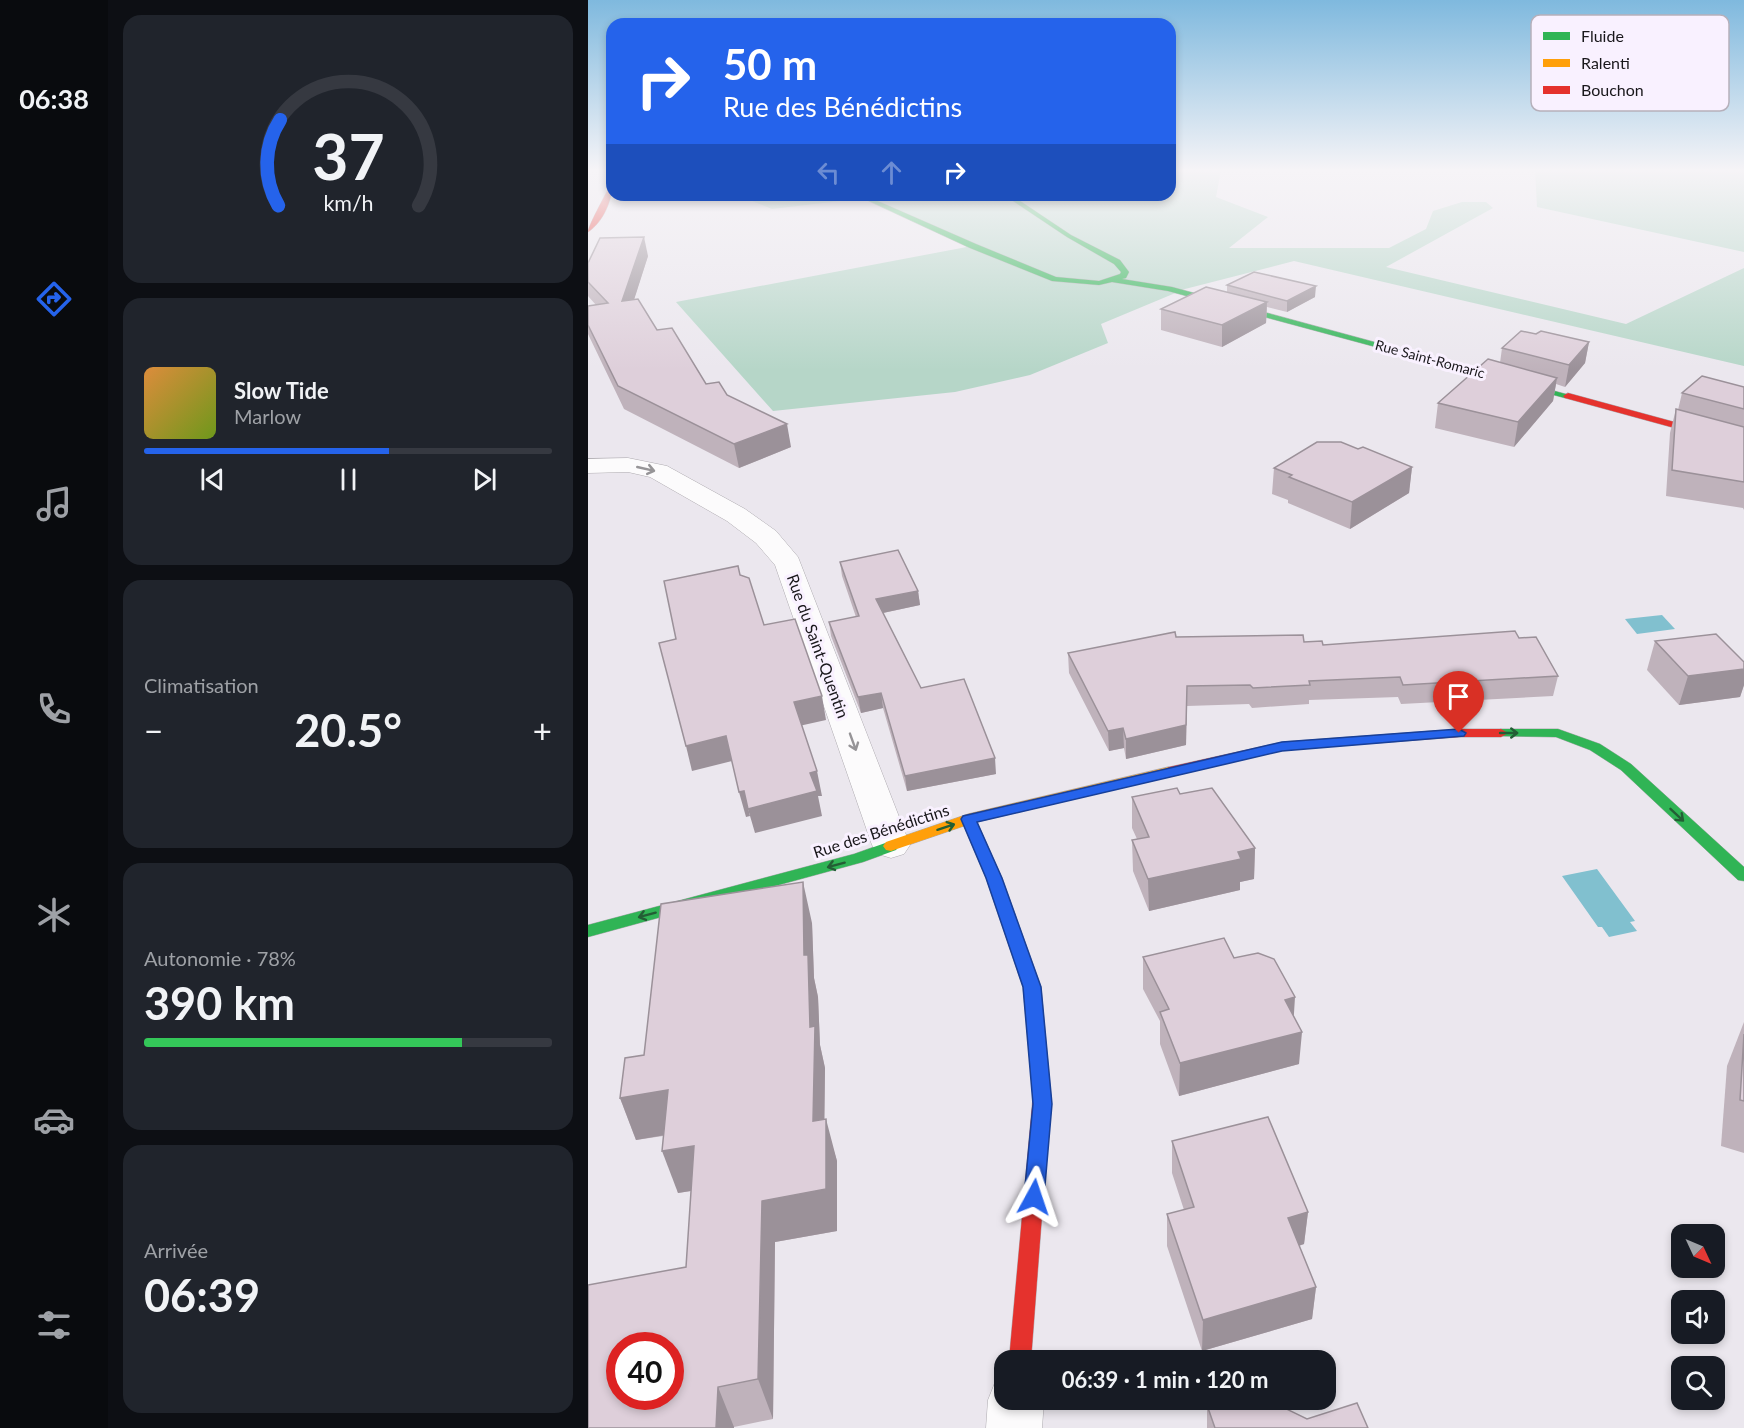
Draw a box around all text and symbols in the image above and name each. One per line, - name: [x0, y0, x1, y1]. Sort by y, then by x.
- legend: [1531, 15, 1729, 111]
- text: Fluide: [1581, 26, 1624, 45]
- text: 50 m: [723, 39, 817, 89]
- icon: right: [624, 42, 702, 120]
- text: Ralenti: [1581, 53, 1630, 72]
- text: Bouchon: [1581, 80, 1644, 99]
- text: 06:38: [19, 82, 89, 115]
- text: Rue des Bénédictins: [723, 90, 962, 123]
- text: 37: [312, 118, 384, 193]
- icon: left: [812, 156, 845, 189]
- icon: ahead: [875, 156, 908, 189]
- icon: right: [938, 156, 971, 189]
- text: km/h: [323, 190, 373, 216]
- icon: directions: [33, 278, 75, 320]
- street label: Rue Saint-Romaric: [1373, 336, 1487, 381]
- text: Slow Tide: [234, 377, 329, 404]
- text: Marlow: [234, 404, 301, 428]
- icon: previous: [196, 463, 229, 496]
- icon: pause: [332, 463, 365, 496]
- icon: next: [468, 463, 501, 496]
- one-way arrow: [636, 464, 655, 475]
- icon: music: [33, 483, 75, 525]
- street label: Rue du Saint-Quentin: [784, 571, 853, 720]
- pin: [1433, 671, 1484, 733]
- text: Climatisation: [144, 673, 259, 697]
- icon: arrive: [1442, 680, 1475, 713]
- icon: phone: [33, 688, 75, 730]
- text: 20.5°: [294, 703, 402, 757]
- text: −: [144, 710, 163, 750]
- text: +: [533, 710, 552, 750]
- one-way arrow: [1499, 727, 1519, 739]
- one-way arrow: [849, 732, 860, 750]
- street label: Rue des Bénédictins: [810, 800, 951, 861]
- one-way arrow: [1669, 807, 1684, 821]
- one-way arrow: [936, 820, 955, 831]
- one-way arrow: [826, 859, 845, 871]
- icon: climate: [33, 894, 75, 936]
- one-way arrow: [638, 910, 657, 921]
- text: Autonomie · 78%: [144, 946, 296, 970]
- text: 390 km: [144, 976, 295, 1030]
- icon: car: [33, 1099, 75, 1141]
- position arrow: [1002, 1165, 1066, 1229]
- north arrow: [1671, 1224, 1725, 1278]
- map controls: [1671, 1224, 1725, 1410]
- text: Arrivée: [144, 1238, 208, 1262]
- text: 06:39: [144, 1268, 260, 1322]
- button: sound: [1671, 1290, 1725, 1344]
- icon: filters: [33, 1304, 75, 1346]
- speed limit sign: 40: [606, 1332, 684, 1410]
- button: search: [1671, 1356, 1725, 1410]
- text: 06:39 · 1 min · 120 m: [1062, 1366, 1268, 1393]

